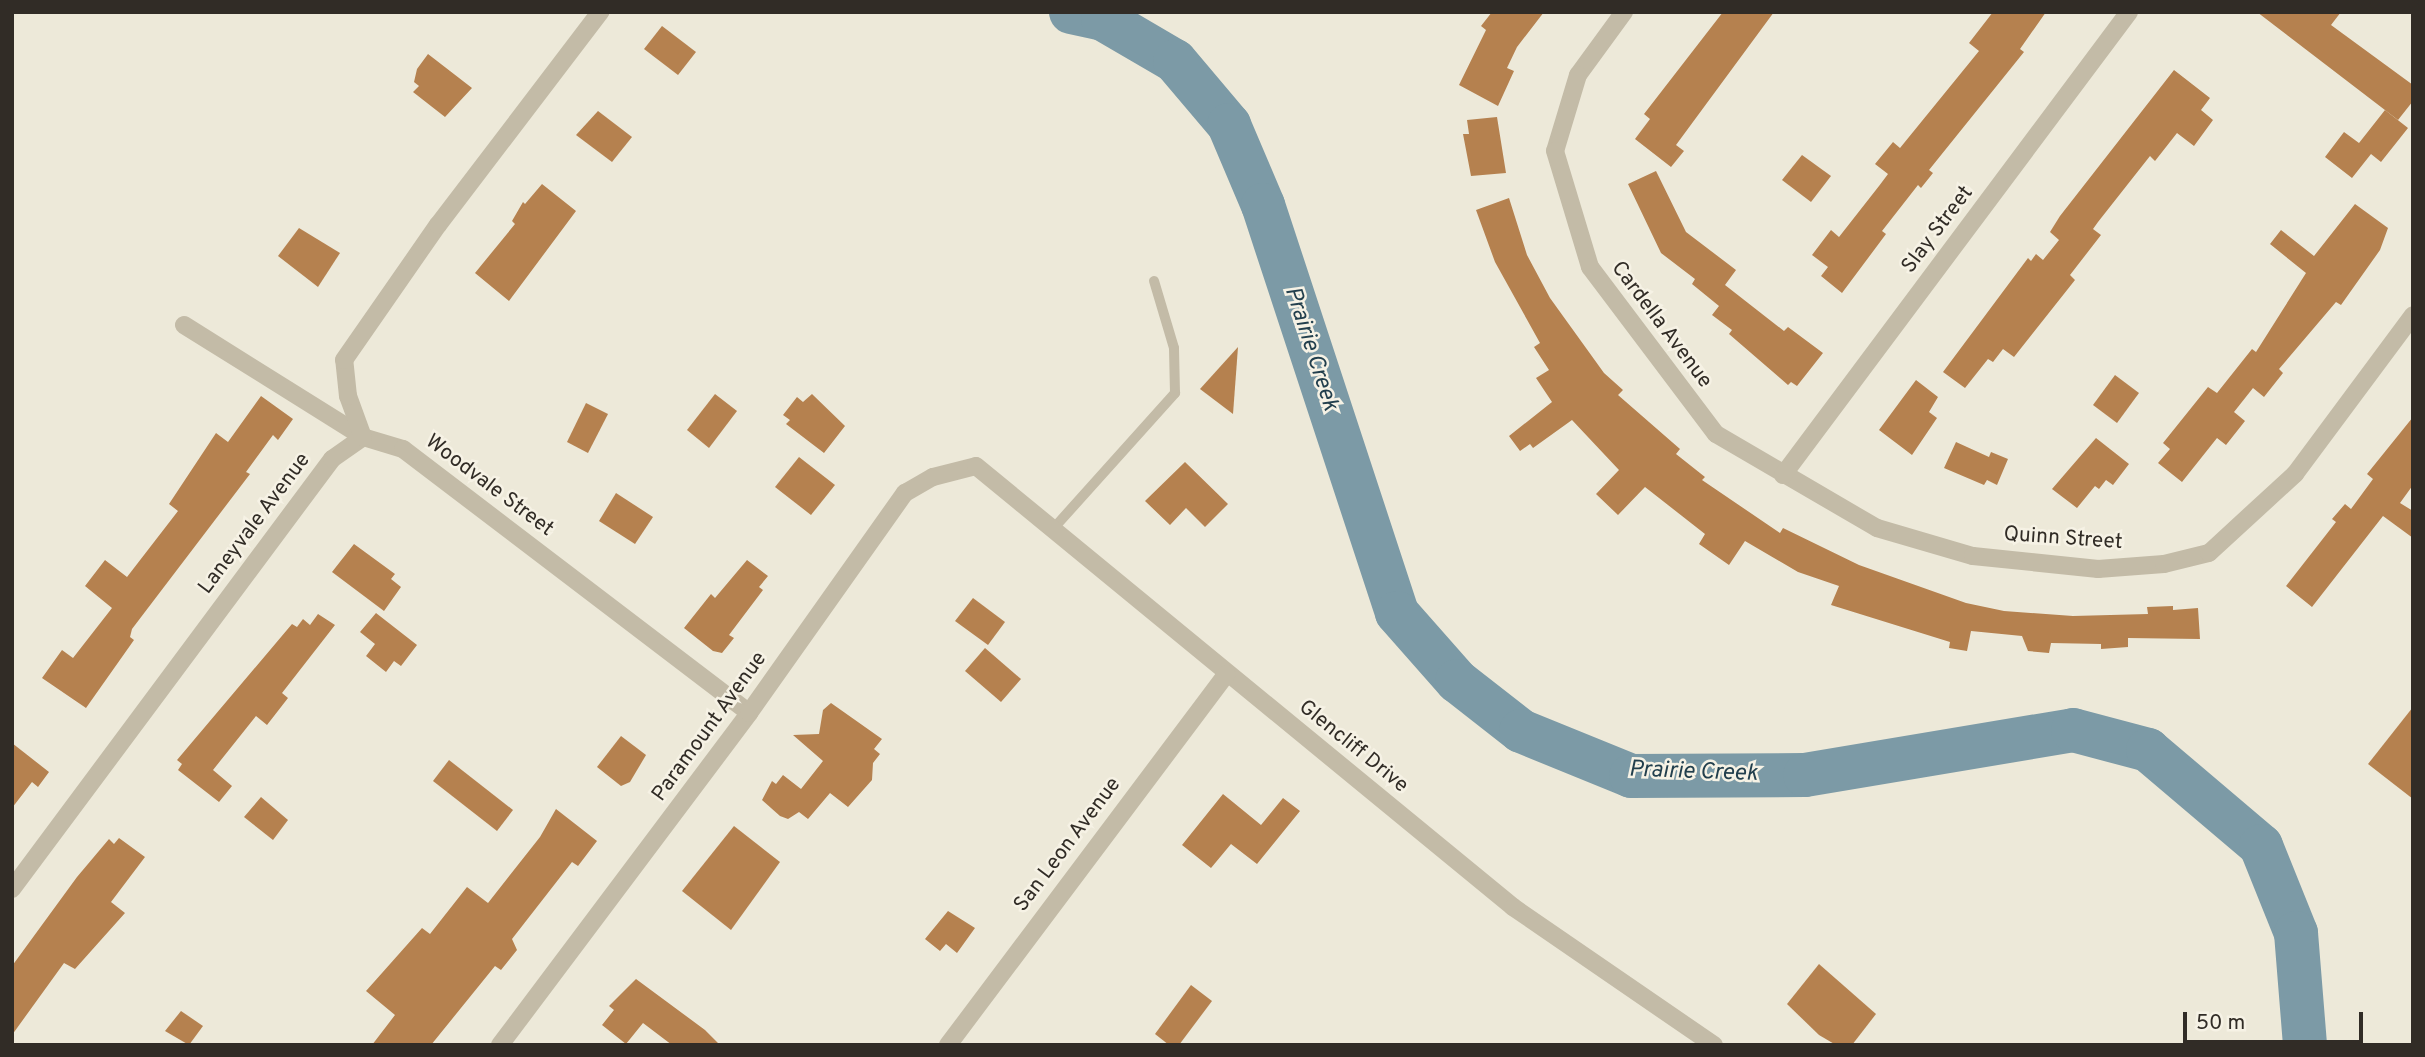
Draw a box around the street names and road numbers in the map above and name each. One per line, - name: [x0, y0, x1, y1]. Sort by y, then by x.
- street label: Slay Street: [1897, 181, 1979, 279]
- street label: Cardella Avenue: [1605, 256, 1717, 394]
- street label: Woodvale Street: [420, 430, 558, 542]
- street label: Laneyvale Avenue: [193, 448, 317, 600]
- street label: Quinn Street: [2003, 522, 2123, 556]
- street label: Paramount Avenue: [647, 647, 773, 807]
- street label: Glencliff Drive: [1293, 695, 1413, 799]
- street label: San Leon Avenue: [1009, 772, 1127, 918]

